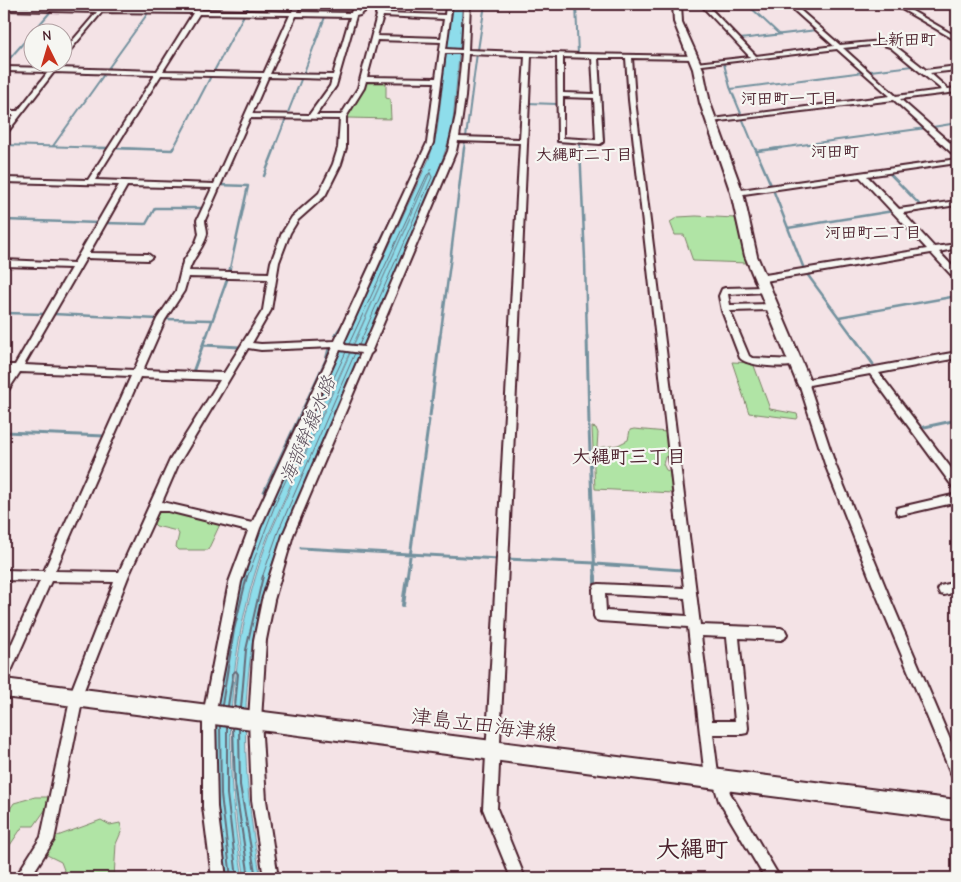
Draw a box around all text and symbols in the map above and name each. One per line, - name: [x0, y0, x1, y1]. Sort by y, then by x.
- north arrow: [22, 22, 72, 72]
- text: N: [42, 27, 52, 44]
- district label: 上新田町: [872, 31, 936, 49]
- district label: 河田町一丁目: [741, 90, 837, 108]
- district label: 河田町: [811, 143, 859, 161]
- district label: 大縄町二丁目: [536, 146, 632, 164]
- district label: 河田町二丁目: [825, 224, 921, 242]
- water label: 海部幹線水路: [276, 372, 341, 487]
- district label: 大縄町三丁目: [572, 446, 686, 468]
- street label: 津島立田海津線: [410, 704, 558, 746]
- district label: 大縄町: [656, 835, 728, 863]

